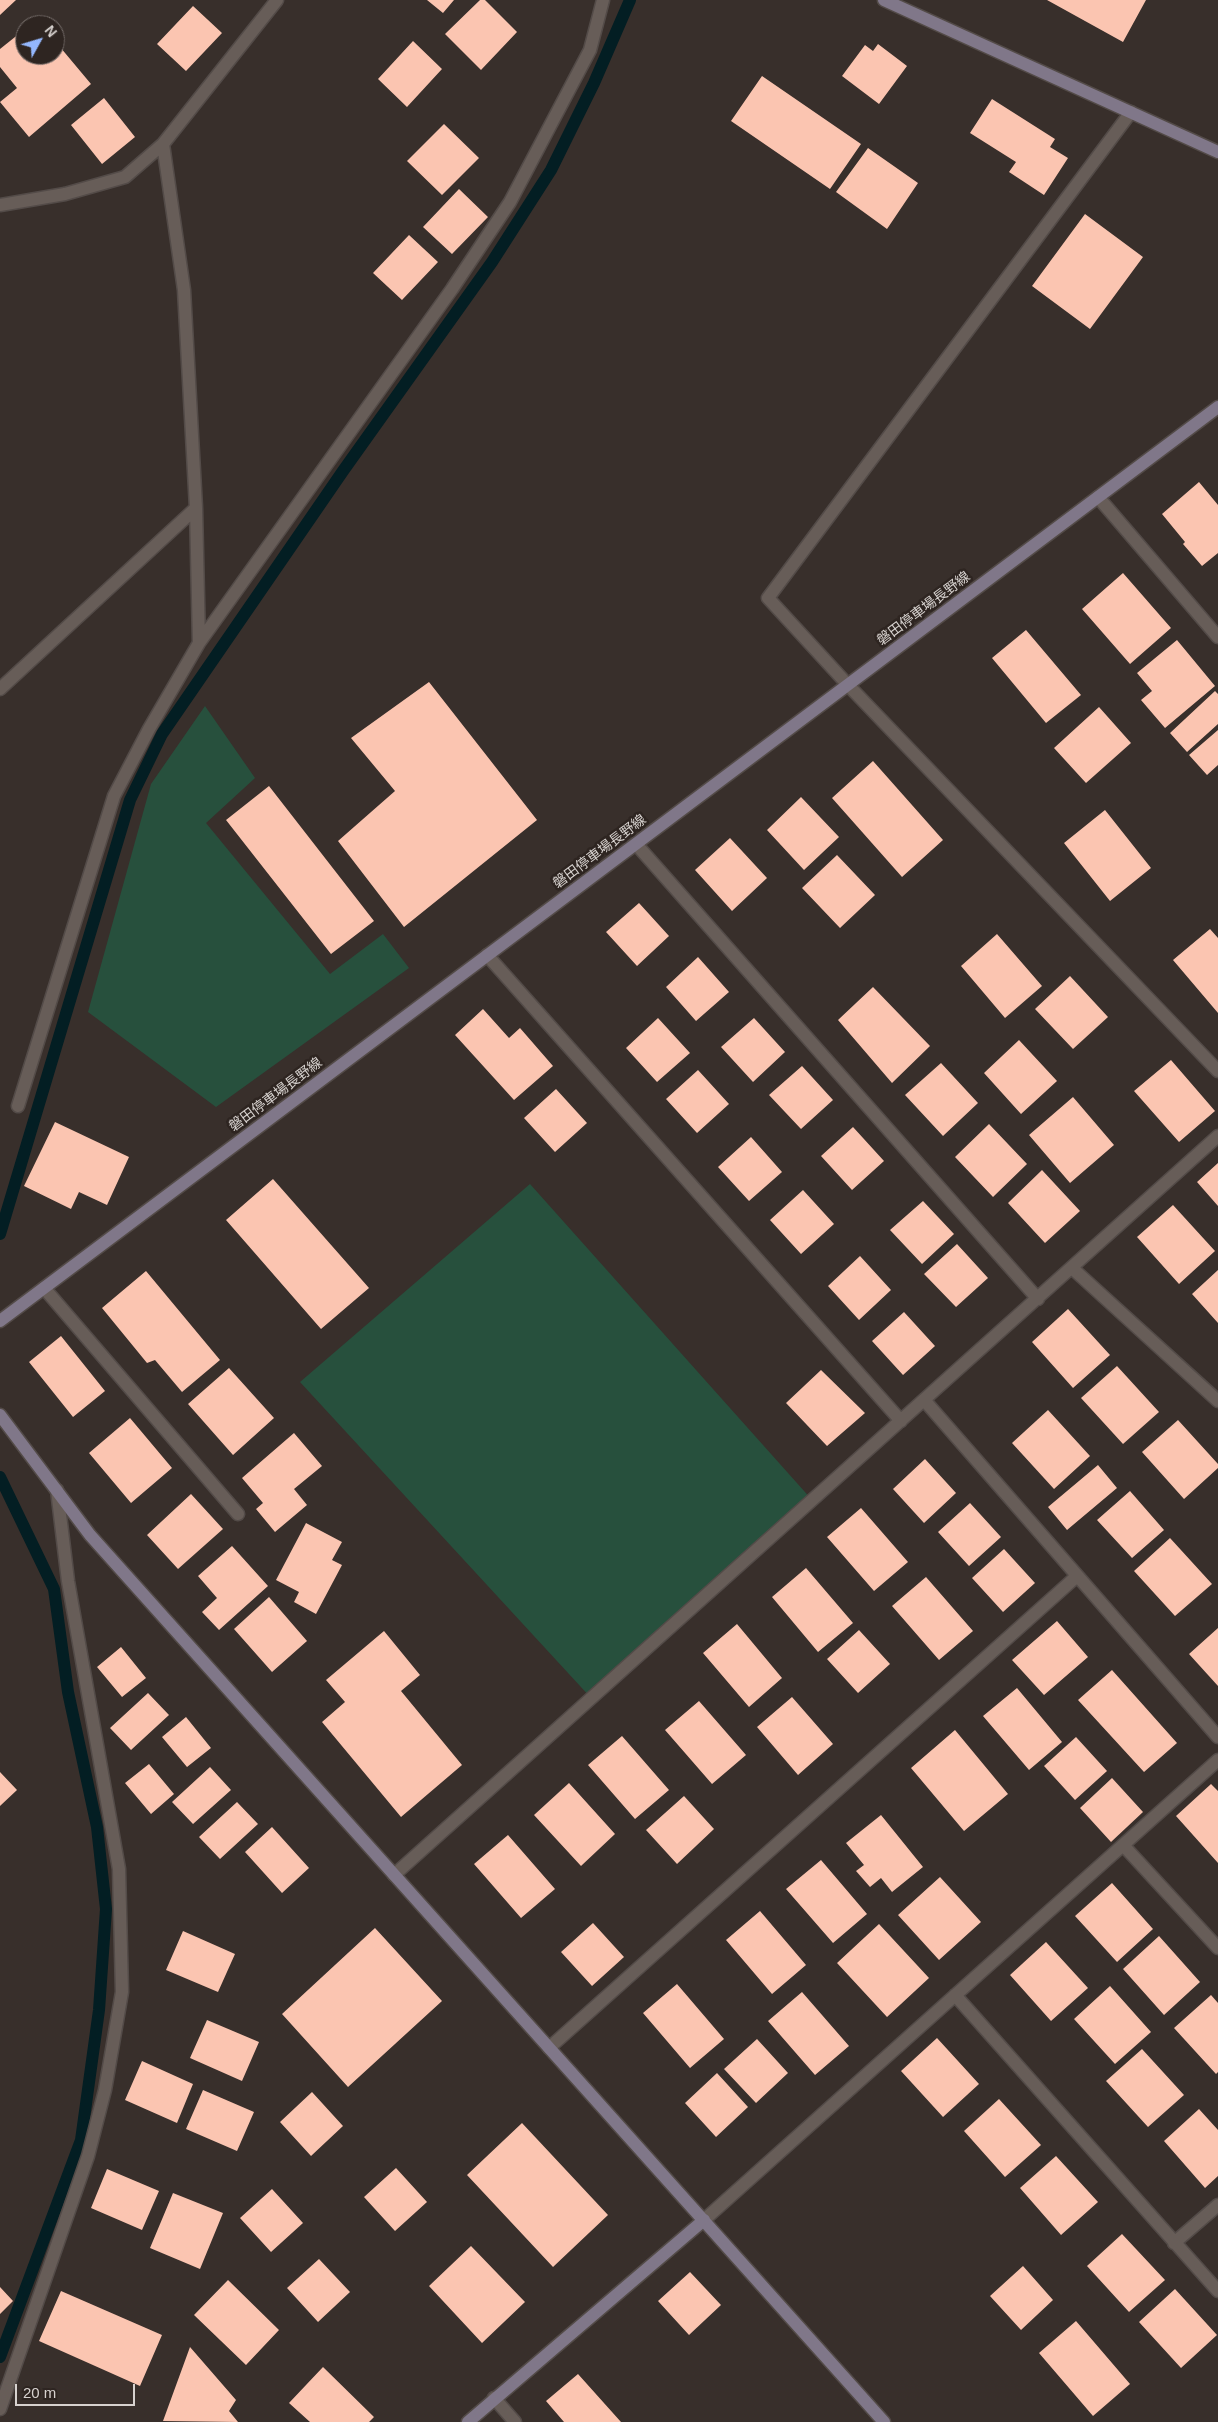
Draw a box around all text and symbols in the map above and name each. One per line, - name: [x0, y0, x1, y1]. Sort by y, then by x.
- north arrow: [15, 15, 65, 65]
- text: N: [41, 22, 60, 40]
- street label: 磐田停車場長野線: [874, 569, 974, 649]
- street label: 磐田停車場長野線: [550, 812, 650, 892]
- street label: 磐田停車場長野線: [226, 1055, 326, 1135]
- scale bar: [18, 2374, 138, 2406]
- text: 20 m: [23, 2384, 56, 2401]

